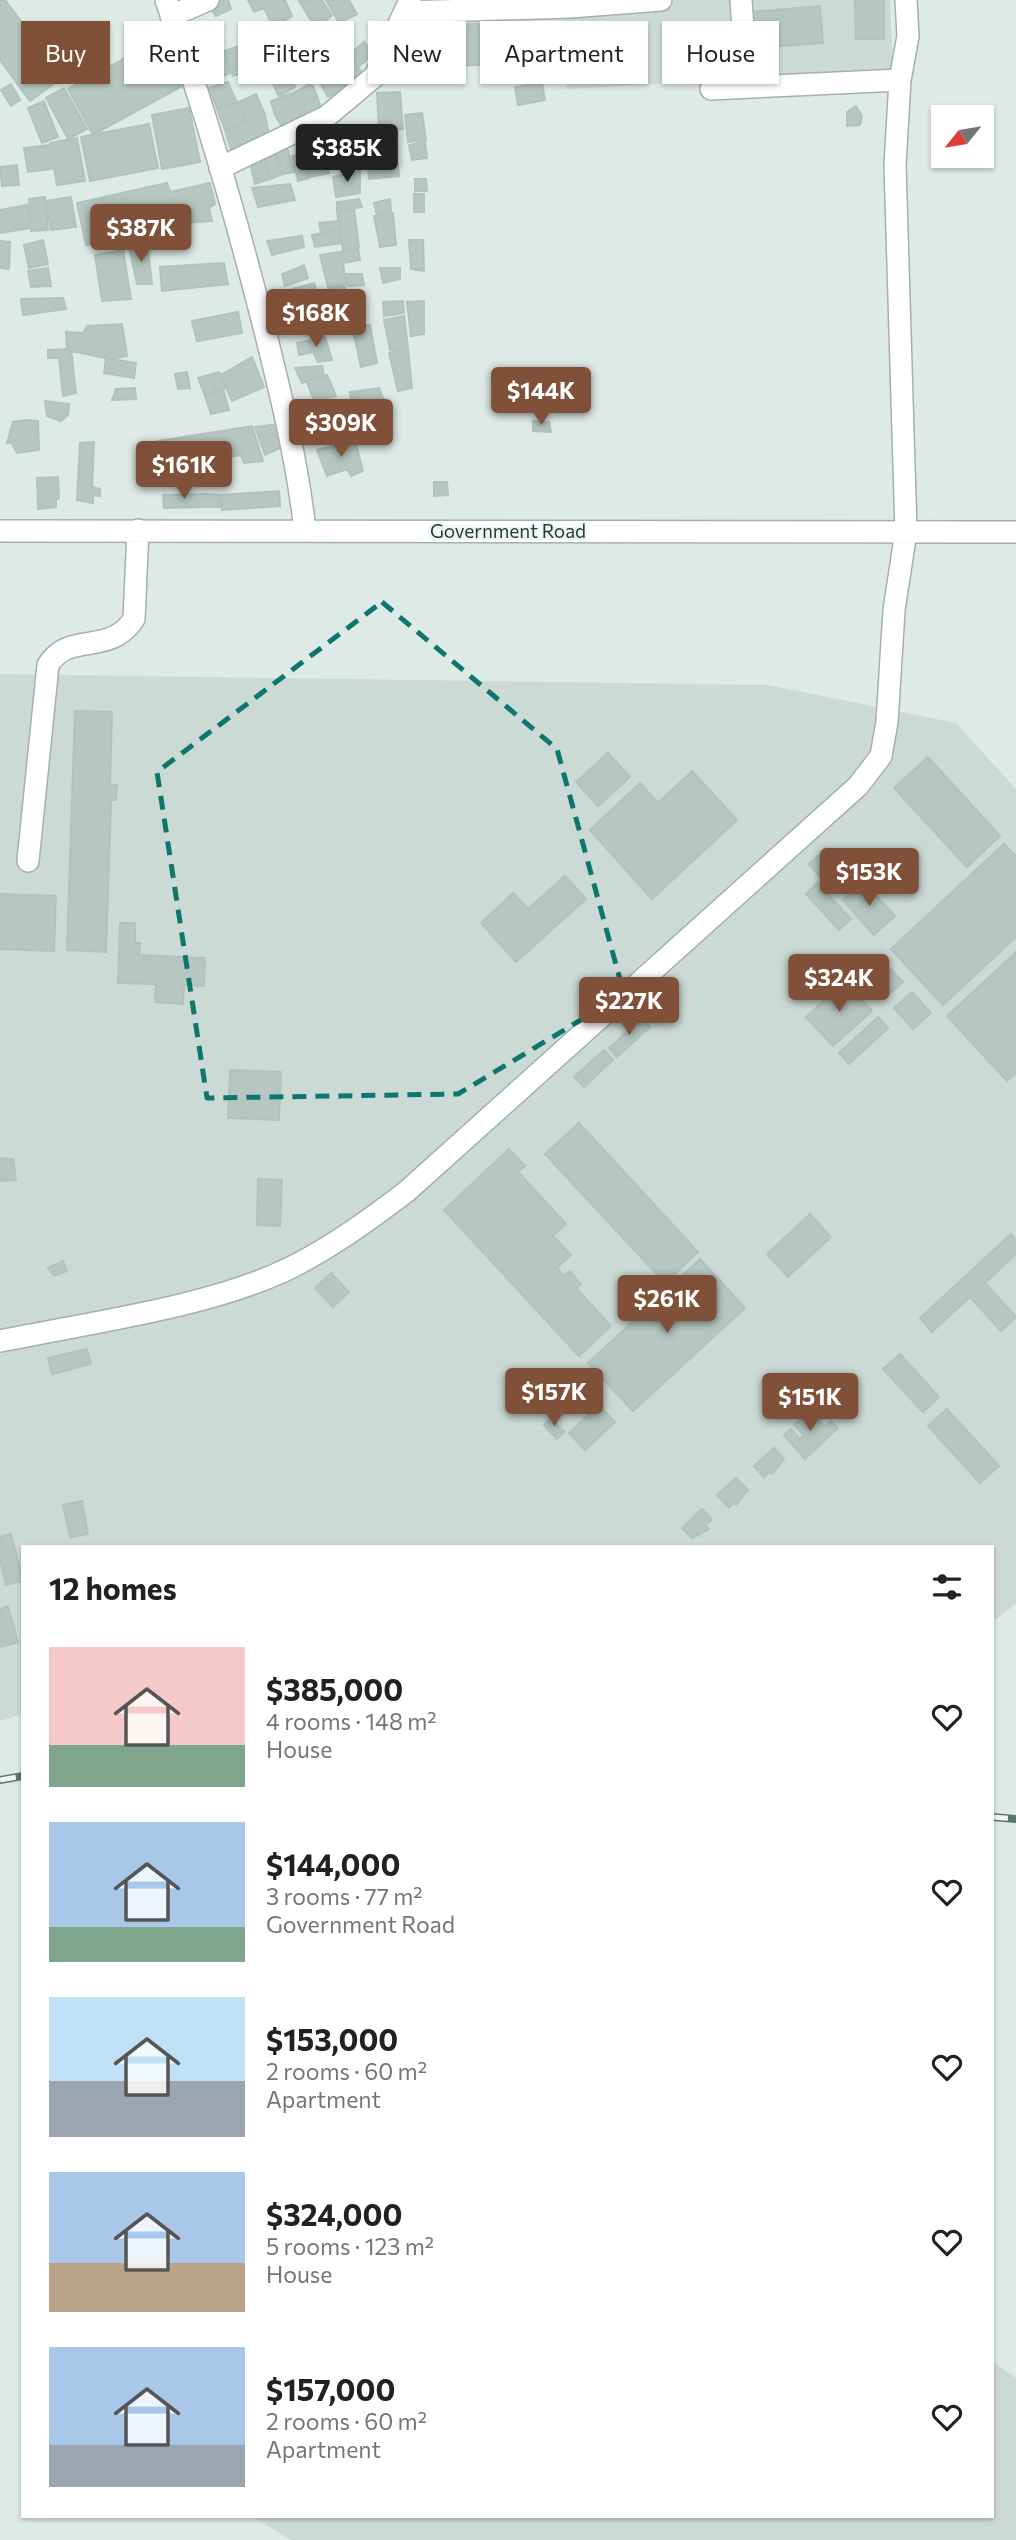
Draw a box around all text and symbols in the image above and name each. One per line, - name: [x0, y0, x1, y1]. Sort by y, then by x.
- chip: Buy: [21, 21, 110, 84]
- chip: Rent: [124, 21, 224, 84]
- chip: Filters: [238, 21, 354, 84]
- chip: New: [368, 21, 466, 84]
- chip: Apartment: [480, 21, 648, 84]
- chip: House: [662, 21, 779, 84]
- north arrow: [931, 105, 994, 168]
- map controls: [931, 105, 994, 168]
- pin: $385K: [298, 124, 396, 184]
- text: $385K: [312, 133, 382, 161]
- pin: $387K: [92, 204, 190, 264]
- text: $387K: [106, 213, 176, 241]
- pin: $168K: [267, 290, 365, 349]
- text: $168K: [282, 298, 350, 326]
- pin: $144K: [492, 368, 590, 427]
- text: $144K: [507, 376, 575, 404]
- pin: $309K: [292, 400, 390, 459]
- text: $309K: [305, 408, 377, 436]
- pin: $161K: [135, 442, 233, 501]
- text: $161K: [152, 450, 216, 478]
- street label: Government Road: [430, 519, 586, 542]
- pin: $153K: [820, 848, 918, 908]
- text: $153K: [836, 857, 902, 885]
- pin: $324K: [790, 954, 888, 1014]
- text: $324K: [804, 963, 874, 991]
- pin: $227K: [580, 978, 678, 1037]
- text: $227K: [595, 986, 663, 1014]
- pin: $261K: [618, 1276, 716, 1335]
- text: $261K: [634, 1284, 700, 1312]
- pin: $157K: [505, 1368, 603, 1428]
- pin: $151K: [761, 1374, 859, 1433]
- text: $157K: [521, 1377, 587, 1405]
- text: $151K: [778, 1382, 842, 1410]
- icon: filters: [928, 1568, 966, 1606]
- text: 12 homes: [49, 1569, 177, 1606]
- text: $385,000: [266, 1670, 403, 1707]
- icon: home: [105, 1675, 189, 1759]
- icon: heart: [928, 1698, 966, 1736]
- text: 4 rooms · 148 m²: [266, 1707, 437, 1735]
- text: House: [266, 1735, 332, 1763]
- text: $144,000: [266, 1845, 400, 1882]
- icon: home: [105, 1850, 189, 1934]
- icon: heart: [928, 1873, 966, 1911]
- text: 3 rooms · 77 m²: [266, 1882, 423, 1910]
- text: Government Road: [266, 1910, 455, 1938]
- text: $153,000: [266, 2020, 398, 2057]
- icon: home: [105, 2025, 189, 2109]
- icon: heart: [928, 2048, 966, 2086]
- text: 2 rooms · 60 m²: [266, 2057, 427, 2085]
- text: Apartment: [266, 2085, 381, 2113]
- text: $324,000: [266, 2195, 402, 2232]
- icon: home: [105, 2200, 189, 2284]
- icon: heart: [928, 2223, 966, 2261]
- text: 5 rooms · 123 m²: [266, 2232, 434, 2260]
- text: House: [266, 2260, 332, 2288]
- text: $157,000: [266, 2370, 395, 2407]
- icon: home: [105, 2375, 189, 2459]
- icon: heart: [928, 2398, 966, 2436]
- text: 2 rooms · 60 m²: [266, 2407, 427, 2435]
- text: Apartment: [266, 2435, 381, 2463]

